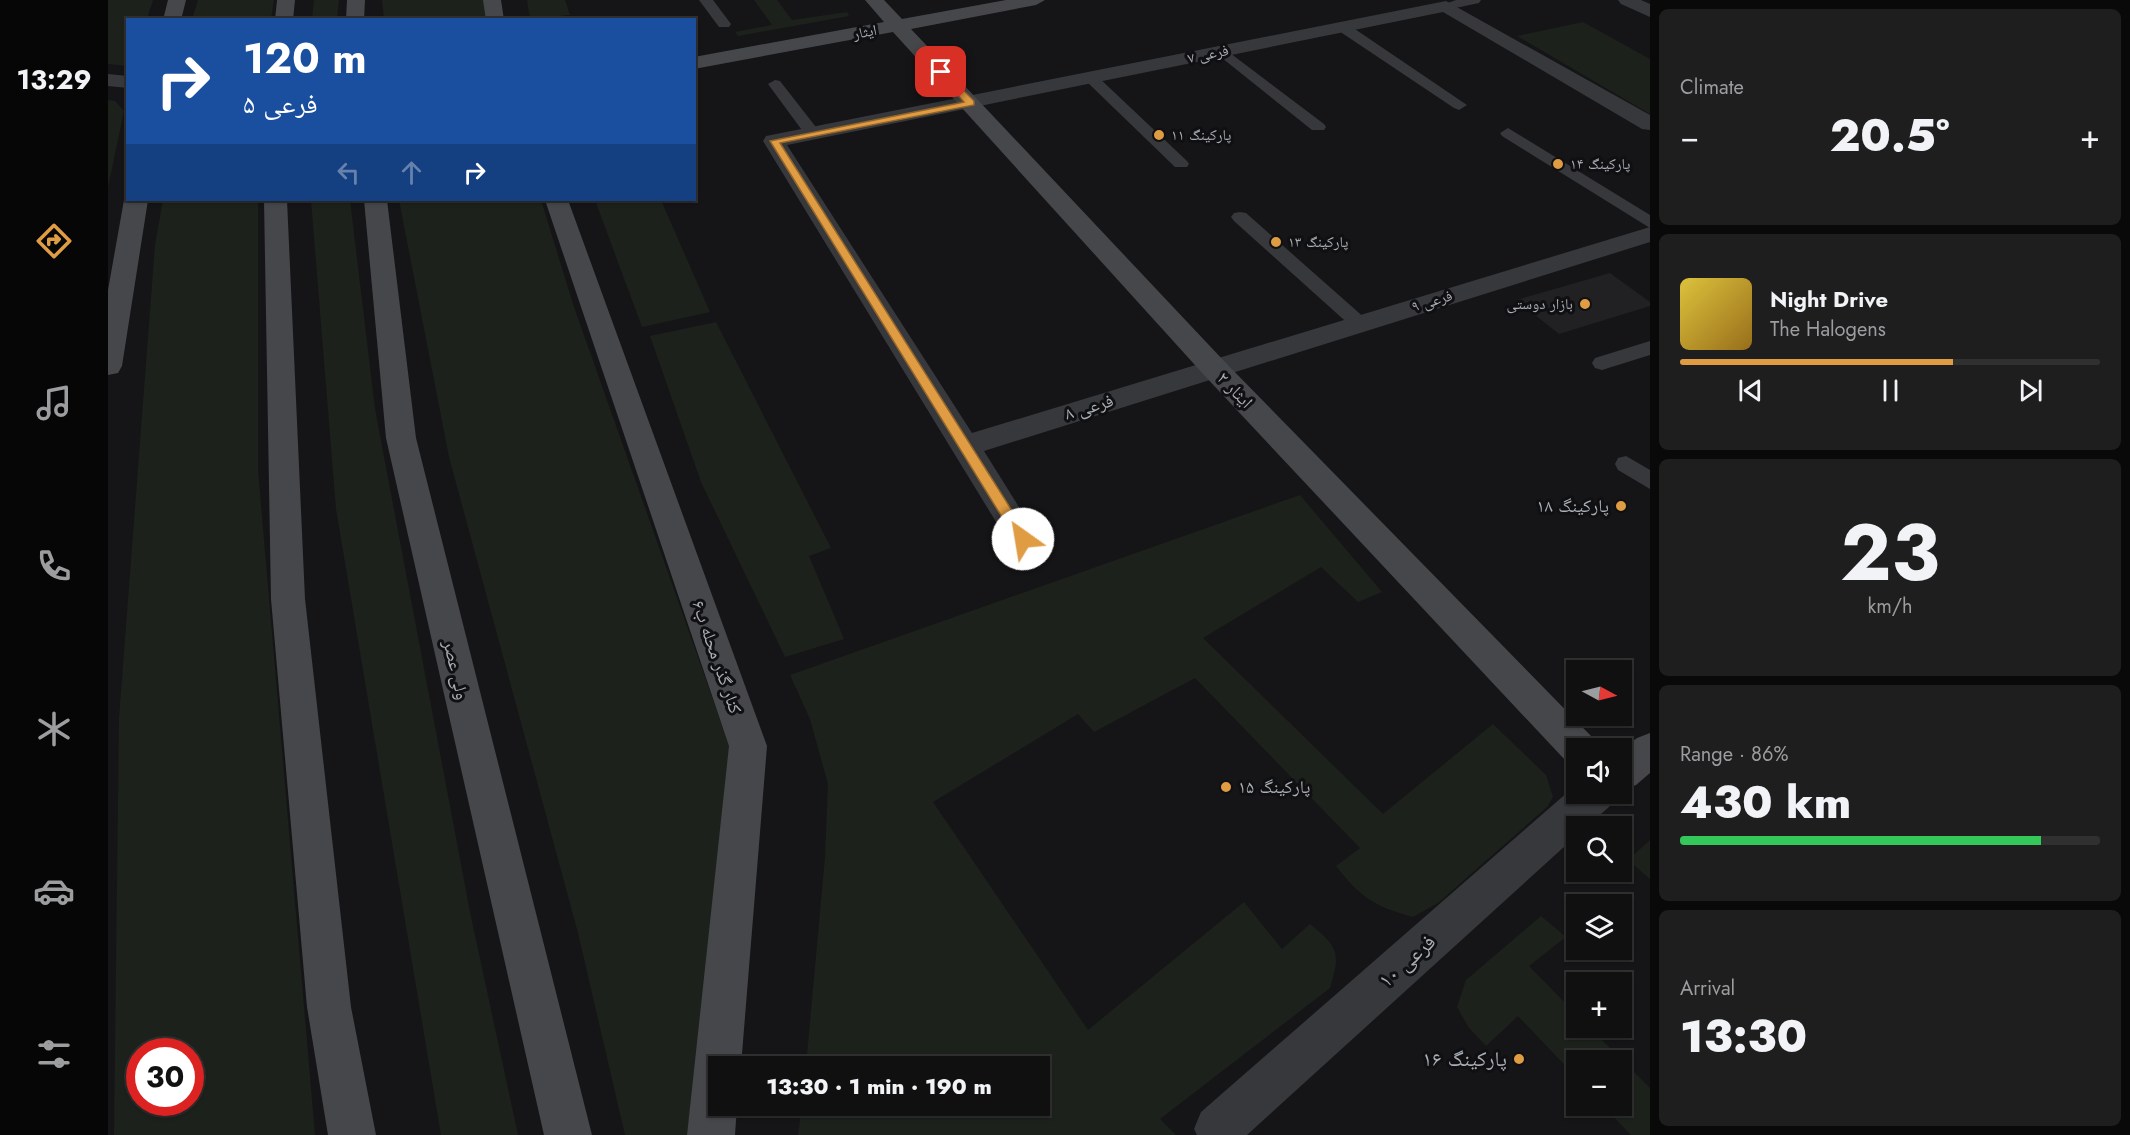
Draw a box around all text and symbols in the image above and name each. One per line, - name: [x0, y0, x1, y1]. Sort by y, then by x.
- street label: ایثار: [850, 19, 879, 45]
- text: 120 m: [243, 28, 367, 89]
- street label: فرعی ۷: [1185, 39, 1231, 69]
- icon: right: [144, 42, 222, 120]
- pin: [915, 46, 966, 97]
- icon: arrive: [924, 55, 957, 88]
- text: 13:29: [17, 60, 91, 99]
- text: Climate: [1680, 73, 1744, 102]
- text: فرعی ۵: [243, 84, 318, 123]
- text: 20.5°: [1830, 103, 1950, 168]
- text: −: [1680, 113, 1699, 160]
- text: +: [2080, 113, 2100, 160]
- place label: پارکینگ ۱۱: [1171, 124, 1231, 146]
- marker: پارکینگ ۱۱: [1152, 128, 1166, 142]
- place label: پارکینگ ۱۴: [1570, 153, 1630, 175]
- icon: left: [332, 156, 365, 189]
- icon: ahead: [395, 156, 428, 189]
- icon: right: [458, 156, 491, 189]
- marker: پارکینگ ۱۴: [1551, 157, 1565, 171]
- icon: directions: [33, 220, 75, 262]
- place label: پارکینگ ۱۳: [1288, 231, 1348, 253]
- marker: پارکینگ ۱۳: [1269, 235, 1283, 249]
- text: Night Drive: [1770, 283, 1888, 315]
- street label: فرعی ۹: [1409, 284, 1455, 318]
- place label: بازار دوستی: [1507, 293, 1573, 315]
- marker: بازار دوستی: [1578, 297, 1592, 311]
- text: The Halogens: [1770, 315, 1886, 344]
- street label: ایثار ۲: [1211, 366, 1259, 414]
- icon: previous: [1734, 374, 1767, 407]
- icon: pause: [1874, 374, 1907, 407]
- icon: next: [2014, 374, 2047, 407]
- icon: music: [33, 382, 75, 424]
- street label: فرعی ۸: [1061, 387, 1117, 427]
- place label: پارکینگ ۱۸: [1537, 493, 1609, 519]
- text: 23: [1840, 497, 1940, 609]
- marker: پارکینگ ۱۸: [1614, 499, 1628, 513]
- position arrow: [991, 507, 1055, 571]
- icon: phone: [33, 545, 75, 587]
- text: km/h: [1867, 592, 1913, 621]
- street label: کنار گذر محله ب۶: [685, 597, 749, 718]
- street label: ولی عصر: [436, 637, 475, 702]
- north arrow: [1566, 660, 1632, 726]
- map controls: [1566, 660, 1632, 1116]
- icon: climate: [33, 708, 75, 750]
- button: sound: [1566, 738, 1632, 804]
- text: Range · 86%: [1680, 740, 1788, 769]
- text: 430 km: [1680, 770, 1851, 835]
- place label: پارکینگ ۱۵: [1238, 774, 1310, 800]
- marker: پارکینگ ۱۵: [1219, 780, 1233, 794]
- button: search: [1566, 816, 1632, 882]
- icon: car: [33, 870, 75, 912]
- button: layers: [1566, 894, 1632, 960]
- street label: فرعی ۱۰: [1372, 927, 1442, 995]
- button: +: [1566, 972, 1632, 1038]
- text: Arrival: [1680, 974, 1735, 1003]
- text: 13:30: [1680, 1004, 1807, 1069]
- icon: filters: [33, 1033, 75, 1075]
- speed limit sign: 30: [126, 1038, 204, 1116]
- place label: پارکینگ ۱۶: [1423, 1044, 1507, 1074]
- button: −: [1566, 1050, 1632, 1116]
- marker: پارکینگ ۱۶: [1512, 1052, 1526, 1066]
- text: 13:30 · 1 min · 190 m: [766, 1070, 992, 1102]

